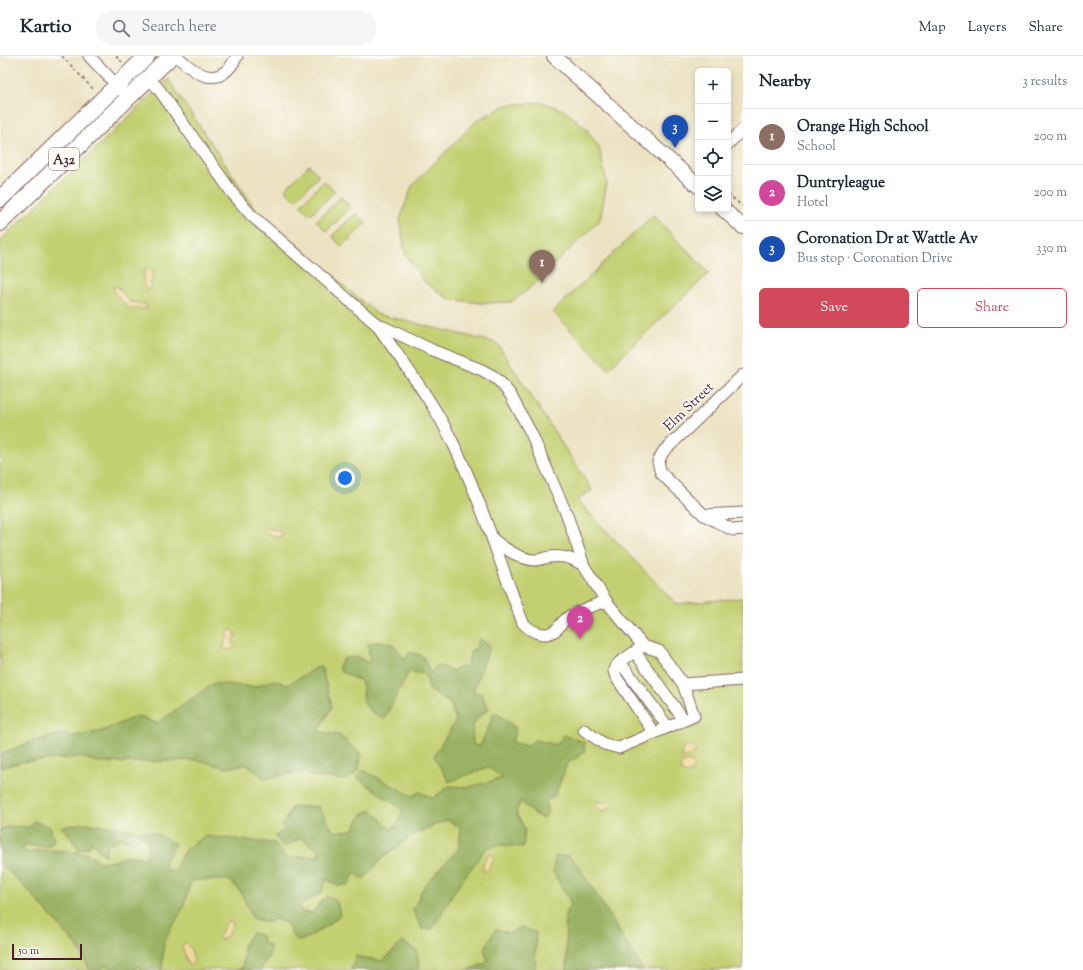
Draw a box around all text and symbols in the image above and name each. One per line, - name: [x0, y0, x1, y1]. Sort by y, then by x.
- search box: [96, 10, 376, 46]
- text: Kartio: [20, 14, 72, 41]
- icon: search: [110, 17, 132, 39]
- text: Search here: [142, 17, 217, 38]
- text: Map: [919, 18, 946, 38]
- text: Layers: [968, 18, 1006, 38]
- text: Share: [1028, 18, 1063, 38]
- map controls: [695, 68, 731, 212]
- button: +: [695, 68, 731, 104]
- text: Nearby: [759, 70, 811, 94]
- text: 3 results: [1022, 73, 1067, 91]
- button: −: [695, 104, 731, 140]
- pin: 3: [662, 115, 688, 148]
- text: Orange High School: [797, 117, 929, 138]
- text: 1: [770, 128, 774, 146]
- text: 200 m: [1034, 128, 1067, 146]
- text: School: [797, 138, 836, 156]
- button: locate: [695, 140, 731, 176]
- road number: A32: [49, 148, 79, 170]
- text: Duntryleague: [797, 173, 885, 194]
- button: layers: [695, 176, 731, 212]
- text: 2: [769, 184, 775, 202]
- text: 200 m: [1034, 184, 1067, 202]
- text: Hotel: [797, 194, 828, 212]
- text: Coronation Dr at Wattle Av: [797, 229, 978, 250]
- text: 3: [769, 240, 775, 258]
- text: 330 m: [1036, 240, 1067, 258]
- pin: 1: [529, 250, 555, 283]
- text: Bus stop · Coronation Drive: [797, 250, 953, 268]
- button: Save: [759, 288, 909, 328]
- button: Share: [917, 288, 1067, 328]
- street label: Elm Street: [660, 378, 719, 437]
- your location: [335, 468, 355, 488]
- pin: 2: [567, 606, 593, 639]
- scale bar: [12, 942, 82, 961]
- text: 50 m: [18, 943, 39, 959]

